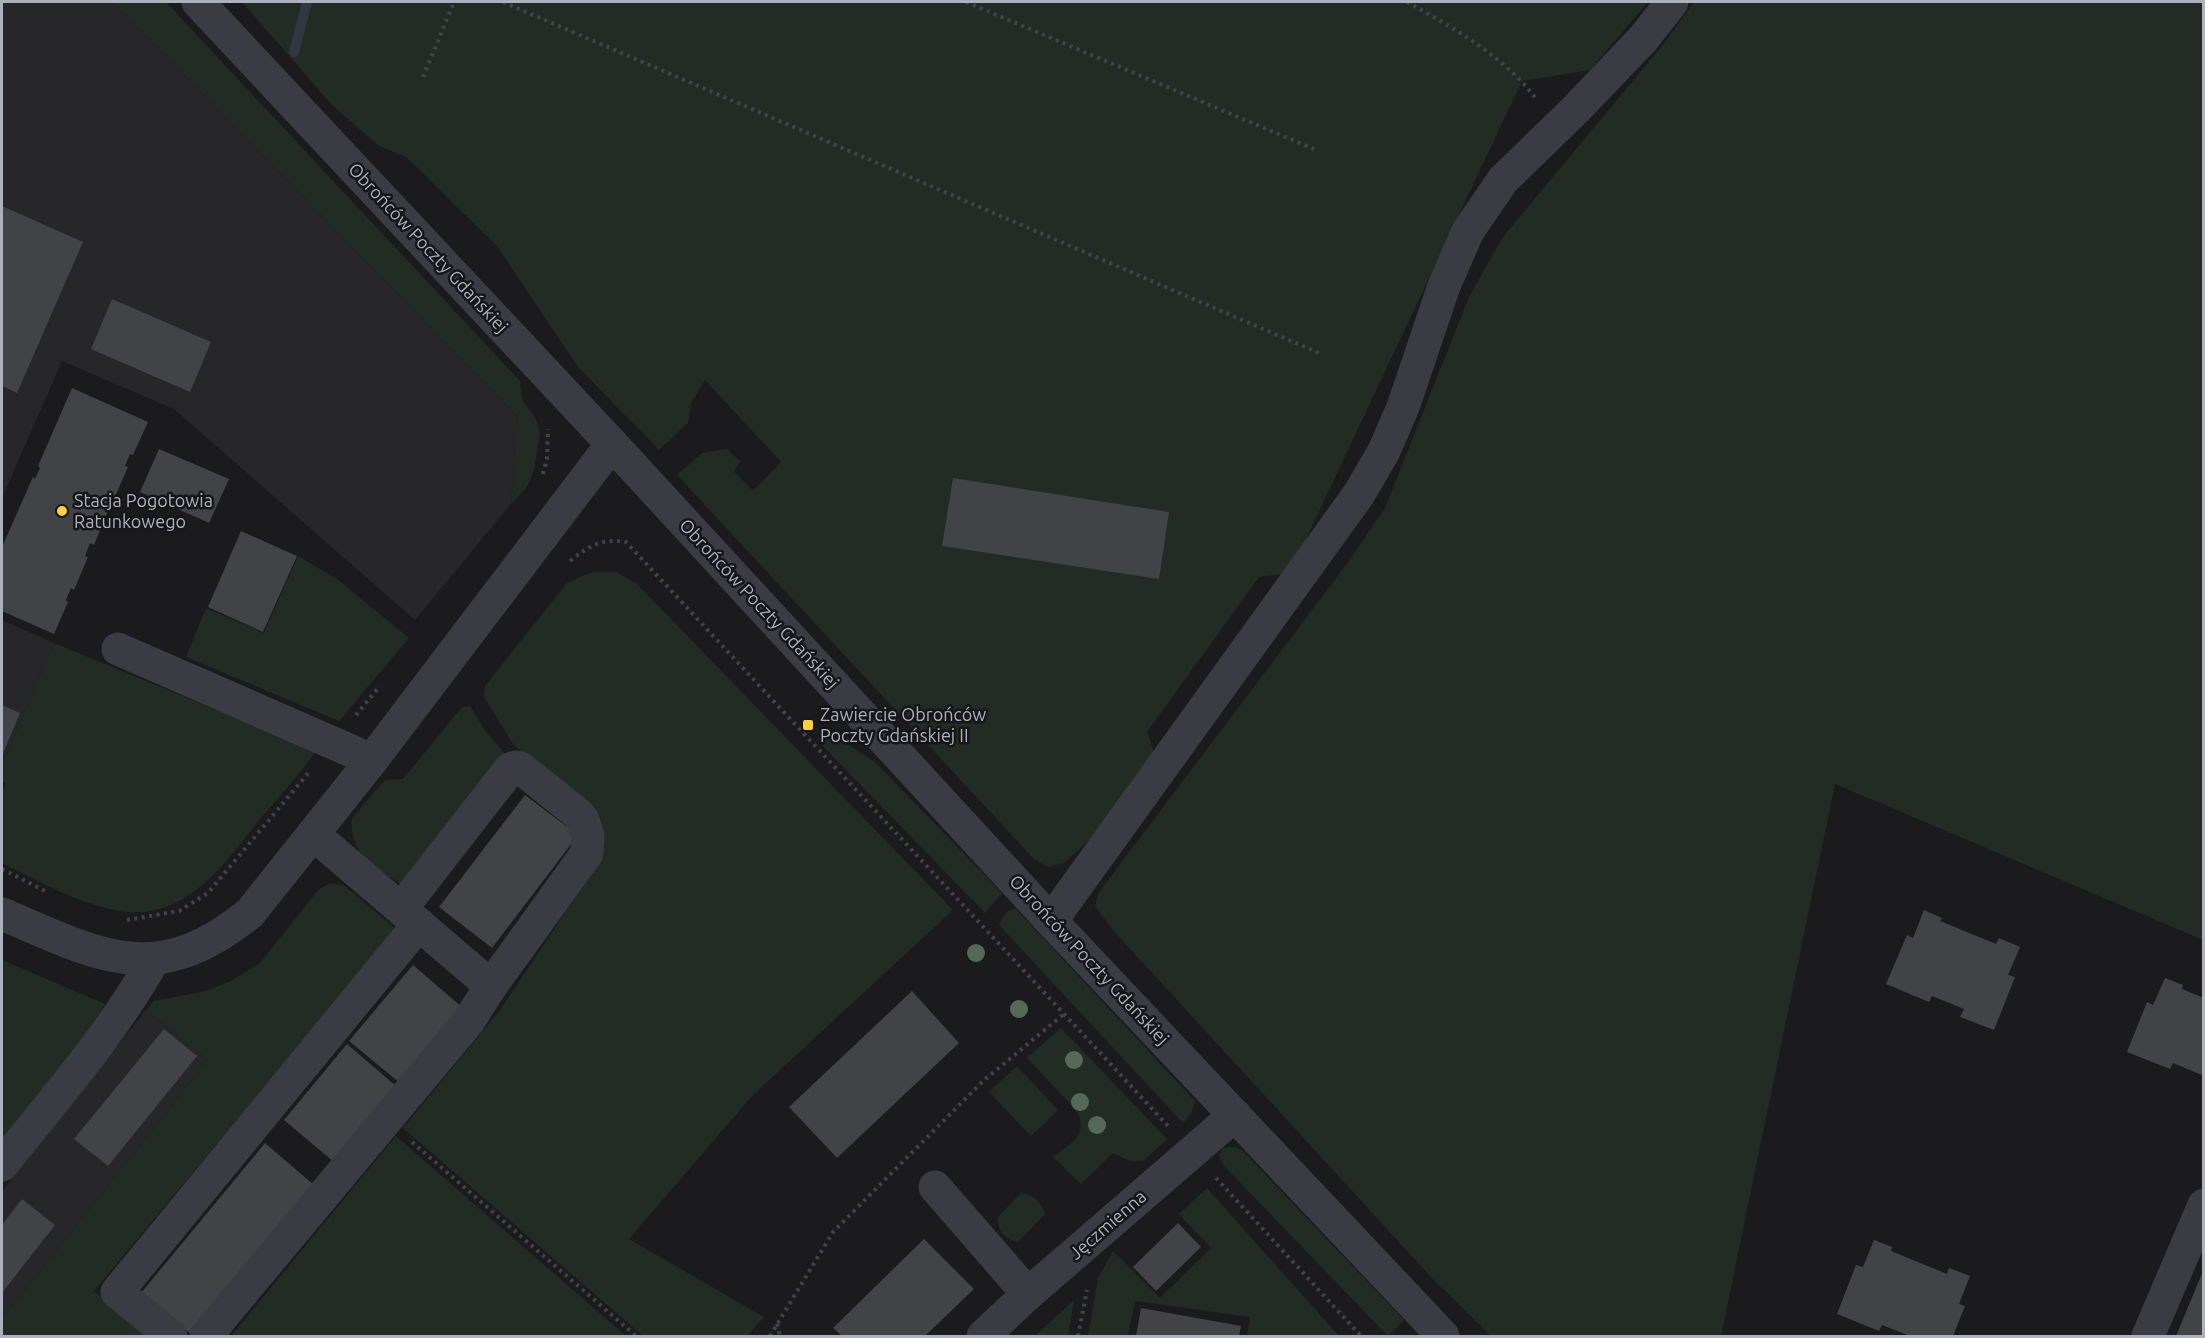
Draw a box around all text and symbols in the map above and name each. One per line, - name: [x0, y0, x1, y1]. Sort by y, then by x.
- street label: Obrońców Poczty Gdańskiej: [345, 158, 513, 336]
- place label: Stacja Pogotowia Ratunkowego: [74, 490, 213, 531]
- marker: Stacja Pogotowia Ratunkowego: [55, 504, 69, 518]
- street label: Obrońców Poczty Gdańskiej: [676, 514, 844, 692]
- place label: Zawiercie Obrońców Poczty Gdańskiej II: [820, 704, 986, 745]
- marker: Zawiercie Obrońców Poczty Gdańskiej II: [801, 718, 815, 732]
- street label: Obrońców Poczty Gdańskiej: [1006, 870, 1174, 1048]
- street label: Jęczmienna: [1065, 1186, 1150, 1263]

